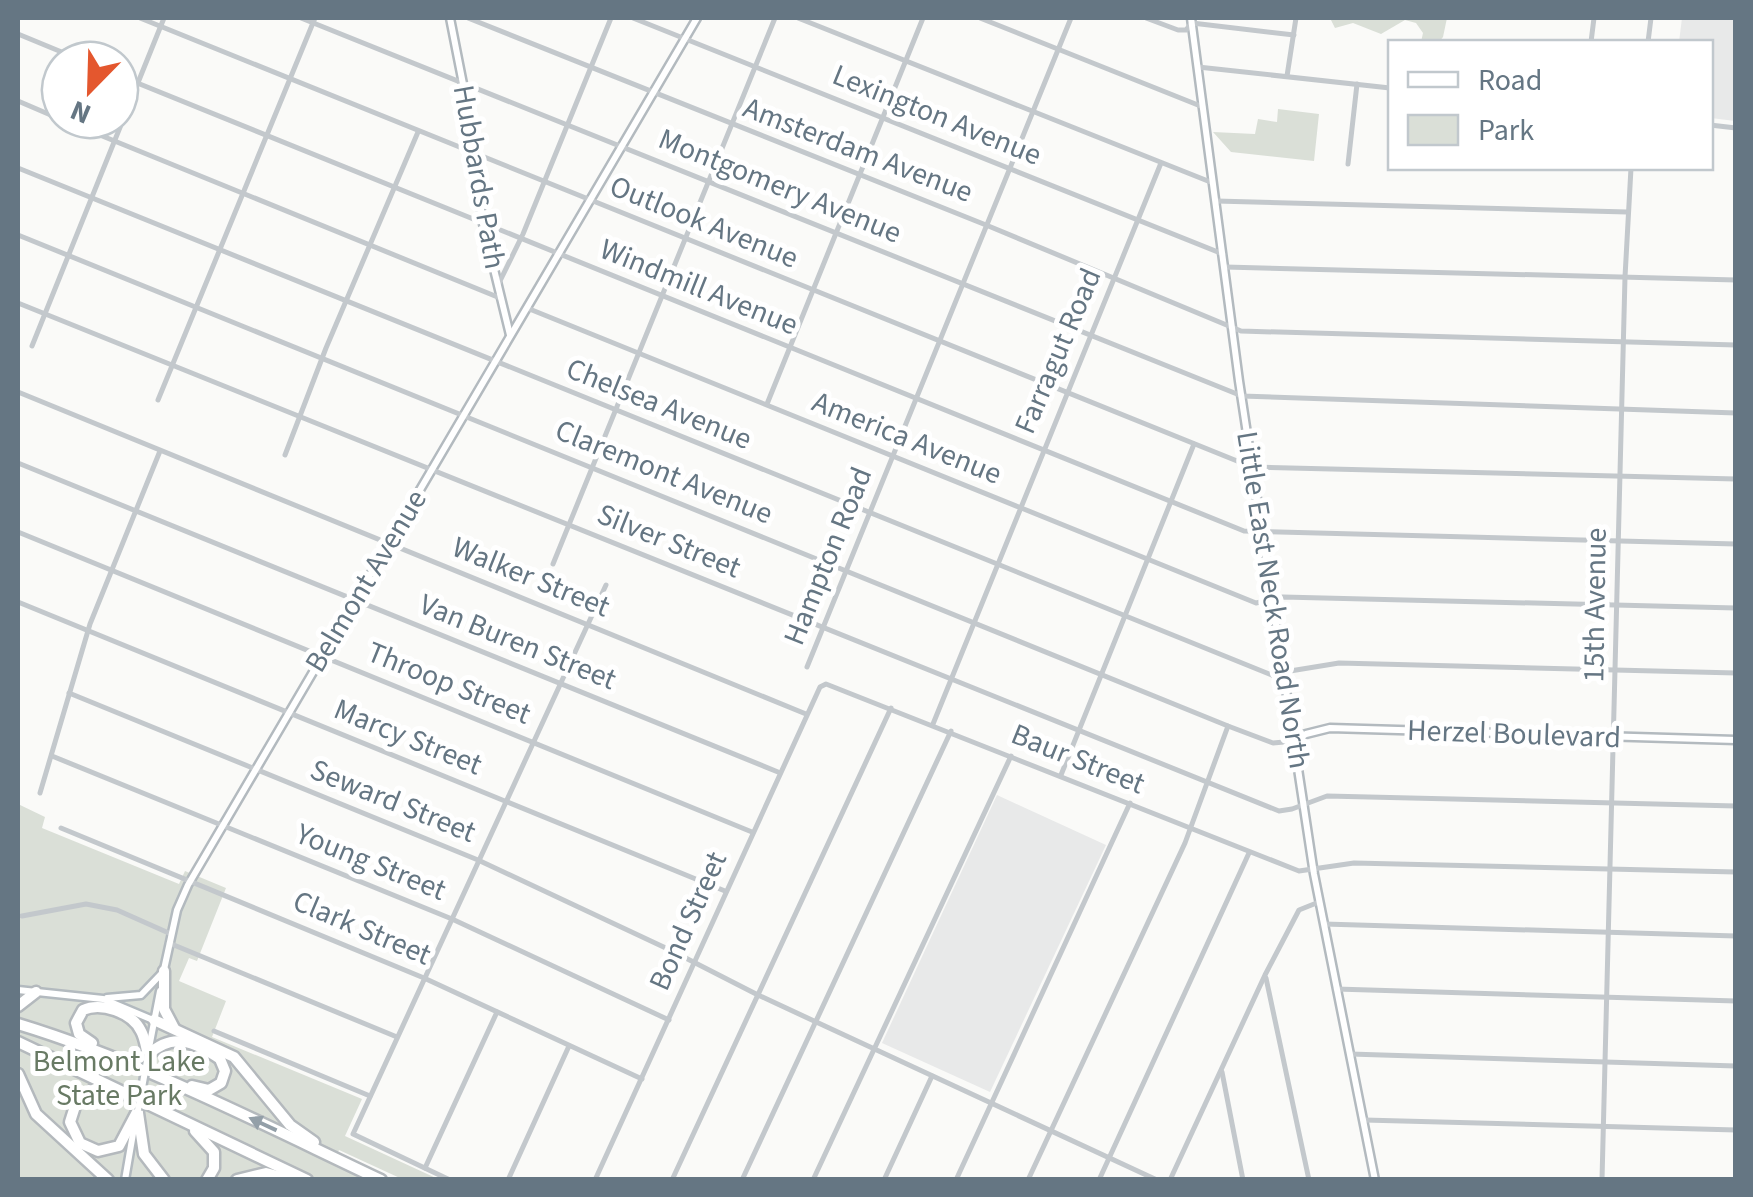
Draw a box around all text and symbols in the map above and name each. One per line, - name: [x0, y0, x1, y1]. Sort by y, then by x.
- north arrow: [40, 40, 140, 140]
- legend: [1388, 40, 1713, 170]
- street label: Lexington Avenue: [826, 53, 1048, 177]
- text: Road: [1478, 59, 1542, 102]
- street label: Hubbards Path: [442, 82, 516, 272]
- street label: Amsterdam Avenue: [737, 86, 979, 214]
- text: N: [64, 90, 97, 134]
- text: Park: [1478, 109, 1534, 152]
- street label: Montgomery Avenue: [652, 118, 908, 254]
- street label: Outlook Avenue: [603, 165, 805, 279]
- street label: Windmill Avenue: [594, 228, 804, 346]
- street label: Farragut Road: [1004, 262, 1112, 440]
- street label: Chelsea Avenue: [560, 347, 758, 461]
- street label: America Avenue: [806, 380, 1008, 496]
- street label: Claremont Avenue: [549, 409, 779, 535]
- street label: Little East Neck Road North: [1225, 428, 1321, 772]
- street label: Hampton Road: [773, 461, 883, 651]
- street label: Belmont Avenue: [294, 482, 438, 680]
- street label: Silver Street: [591, 493, 747, 589]
- street label: Walker Street: [446, 526, 616, 628]
- street label: 15th Avenue: [1572, 527, 1618, 683]
- street label: Van Buren Street: [413, 583, 623, 701]
- street label: Throop Street: [361, 631, 537, 735]
- street label: Marcy Street: [328, 688, 488, 786]
- street label: Herzel Boulevard: [1406, 709, 1622, 759]
- street label: Baur Street: [1005, 713, 1151, 805]
- street label: Seward Street: [304, 748, 482, 854]
- street label: Young Street: [289, 812, 452, 912]
- street label: Bond Street: [638, 845, 738, 997]
- street label: Clark Street: [286, 880, 438, 976]
- park label: Belmont Lake State Park: [33, 1040, 205, 1117]
- one-way arrow: [248, 1116, 277, 1133]

